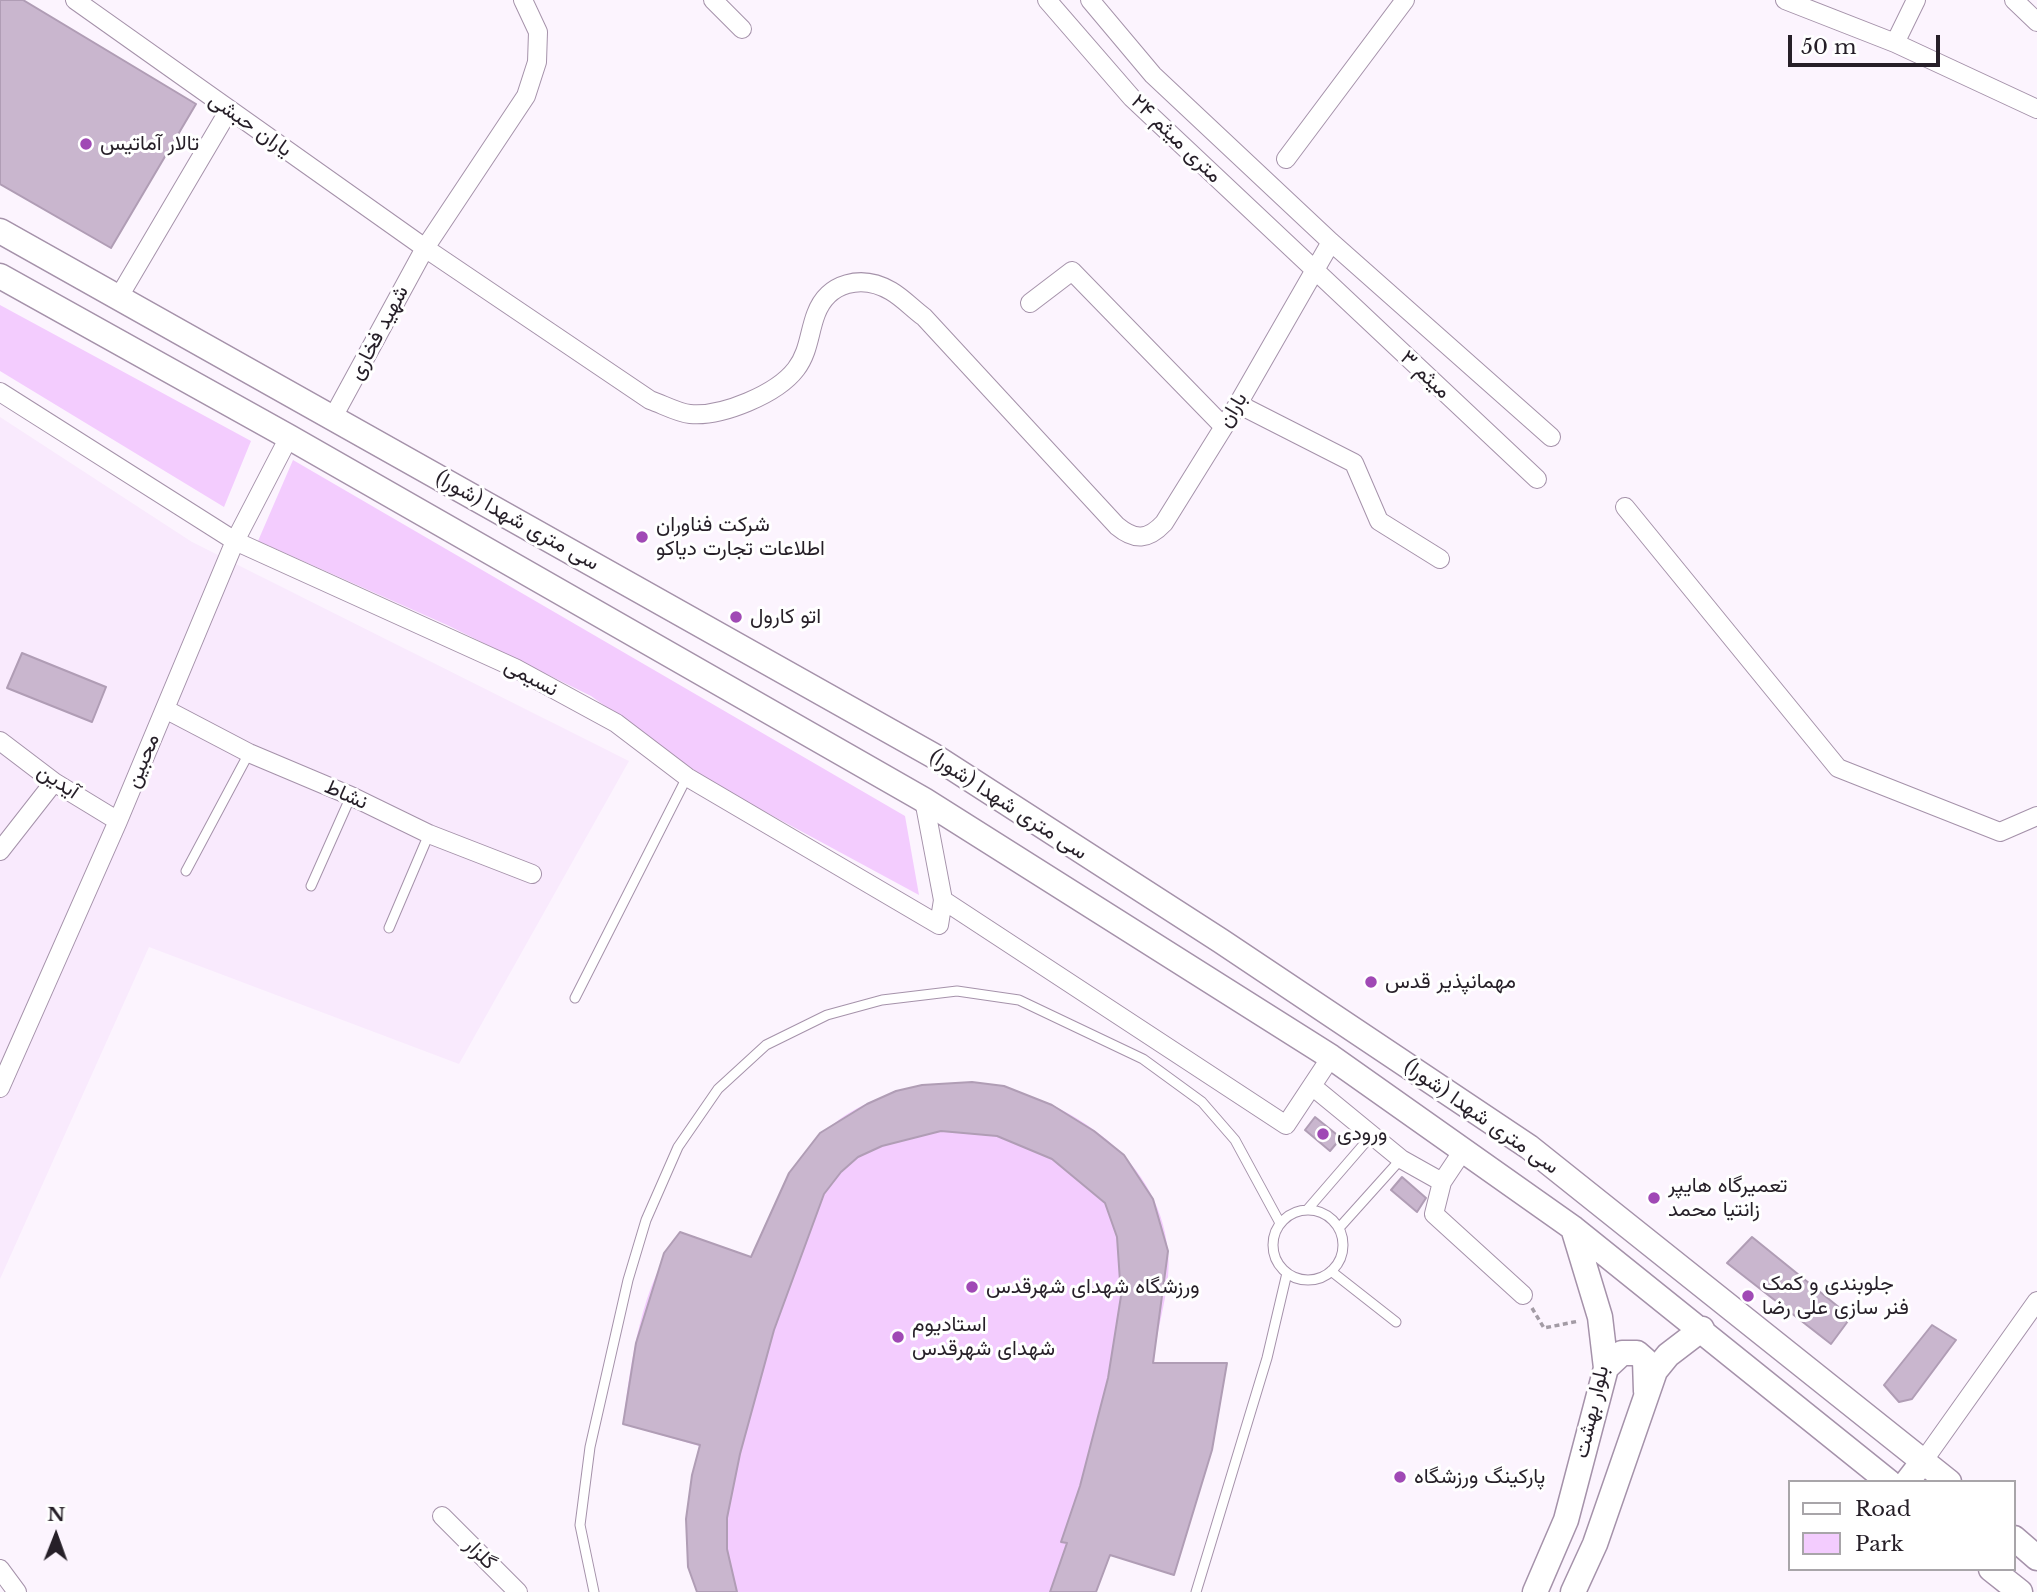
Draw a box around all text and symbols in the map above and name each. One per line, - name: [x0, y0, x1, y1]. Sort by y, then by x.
- scale bar: [1792, 21, 1944, 65]
- text: 50 m: [1801, 34, 1856, 60]
- street label: یاران حبشی: [204, 87, 296, 163]
- street label: ۲۴ متری میثم: [1125, 90, 1227, 188]
- place label: تالار آماتیس: [100, 131, 199, 157]
- marker: تالار آماتیس: [78, 136, 94, 152]
- street label: شهید فخاری: [344, 282, 414, 384]
- street label: میثم ۳: [1395, 345, 1455, 405]
- street label: باران: [1213, 388, 1253, 432]
- street label: سی متری شهدا (شورا): [431, 466, 603, 576]
- place label: شرکت فناوران اطلاعات تجارت دیاکو: [656, 512, 825, 562]
- marker: شرکت فناوران اطلاعات تجارت دیاکو: [634, 529, 650, 545]
- place label: اتو کارول: [750, 604, 821, 630]
- marker: اتو کارول: [728, 609, 744, 625]
- street label: نسیمی: [500, 653, 562, 703]
- street label: محبین: [120, 730, 166, 792]
- street label: سی متری شهدا (شورا): [924, 744, 1092, 866]
- street label: آیدین: [32, 759, 84, 805]
- street label: نشاط: [320, 774, 372, 816]
- place label: مهمانپذیر قدس: [1385, 969, 1516, 995]
- marker: مهمانپذیر قدس: [1363, 974, 1379, 990]
- street label: سی متری شهدا (شورا): [1399, 1054, 1563, 1180]
- place label: ورودی: [1337, 1121, 1387, 1147]
- marker: ورودی: [1315, 1126, 1331, 1142]
- place label: تعمیرگاه هایپر زانتیا محمد: [1668, 1173, 1787, 1223]
- marker: تعمیرگاه هایپر زانتیا محمد: [1646, 1190, 1662, 1206]
- place label: جلوبندی و کمک فنر سازی علی رضا: [1762, 1271, 1909, 1321]
- place label: ورزشگاه شهدای شهرقدس: [986, 1274, 1200, 1300]
- marker: ورزشگاه شهدای شهرقدس: [964, 1279, 980, 1295]
- marker: جلوبندی و کمک فنر سازی علی رضا: [1740, 1288, 1756, 1304]
- place label: استادیوم شهدای شهرقدس: [912, 1312, 1055, 1362]
- marker: استادیوم شهدای شهرقدس: [890, 1329, 906, 1345]
- street label: بلوار بهشت: [1569, 1363, 1615, 1461]
- place label: پارکینگ ورزشگاه: [1414, 1464, 1545, 1490]
- marker: پارکینگ ورزشگاه: [1392, 1469, 1408, 1485]
- legend: [1788, 1480, 2016, 1571]
- text: Road: [1855, 1496, 1911, 1522]
- north arrow: [21, 1501, 91, 1571]
- text: N: [47, 1503, 66, 1526]
- text: Park: [1855, 1531, 1904, 1557]
- street label: گلزار: [459, 1533, 501, 1575]

